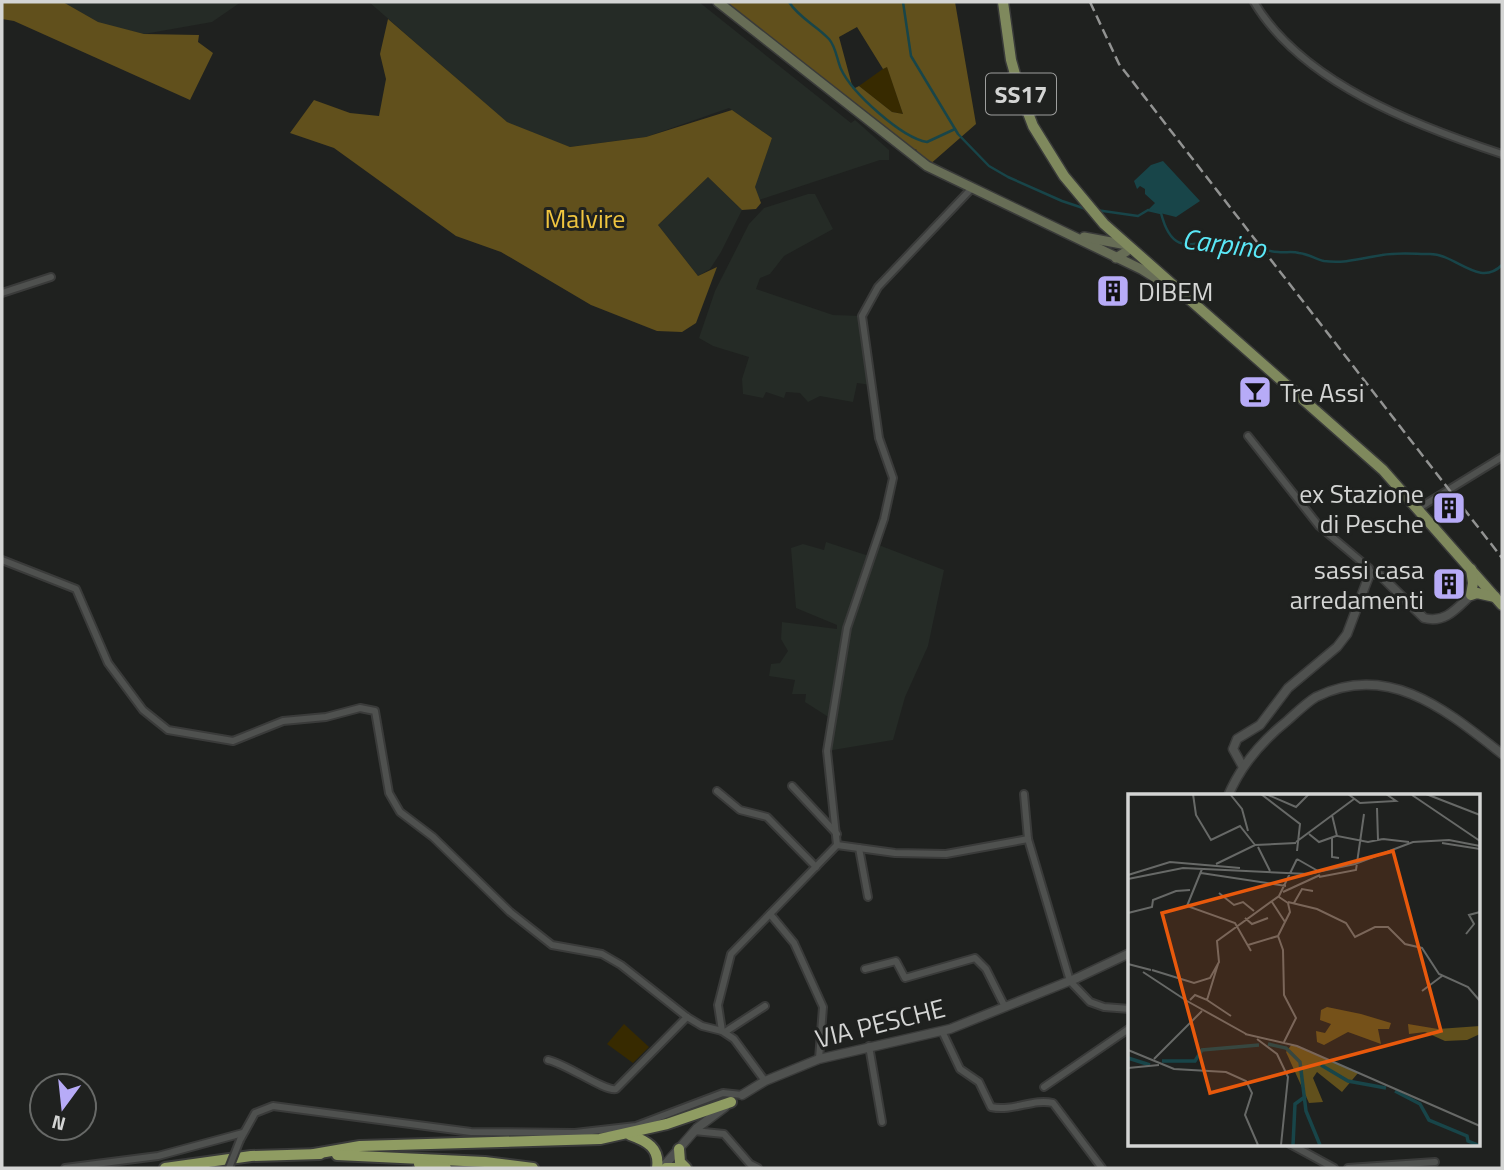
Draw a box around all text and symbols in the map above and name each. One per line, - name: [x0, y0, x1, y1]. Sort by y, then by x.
- road number: SS17: [986, 74, 1056, 114]
- park label: Malvire: [545, 199, 625, 238]
- water label: Carpino: [1180, 217, 1270, 270]
- building icon: DIBEM: [1094, 272, 1132, 310]
- place label: DIBEM: [1138, 272, 1213, 311]
- bar icon: Tre Assi: [1236, 373, 1274, 411]
- place label: Tre Assi: [1280, 373, 1364, 412]
- place label: ex Stazione di Pesche: [1299, 474, 1424, 543]
- building icon: ex Stazione di Pesche: [1430, 489, 1468, 527]
- place label: sassi casa arredamenti: [1290, 550, 1424, 619]
- building icon: sassi casa arredamenti: [1430, 565, 1468, 603]
- inset map: [1128, 794, 1480, 1146]
- street label: VIA PESCHE: [811, 988, 949, 1058]
- north arrow: [28, 1072, 98, 1142]
- text: N: [48, 1108, 69, 1140]

